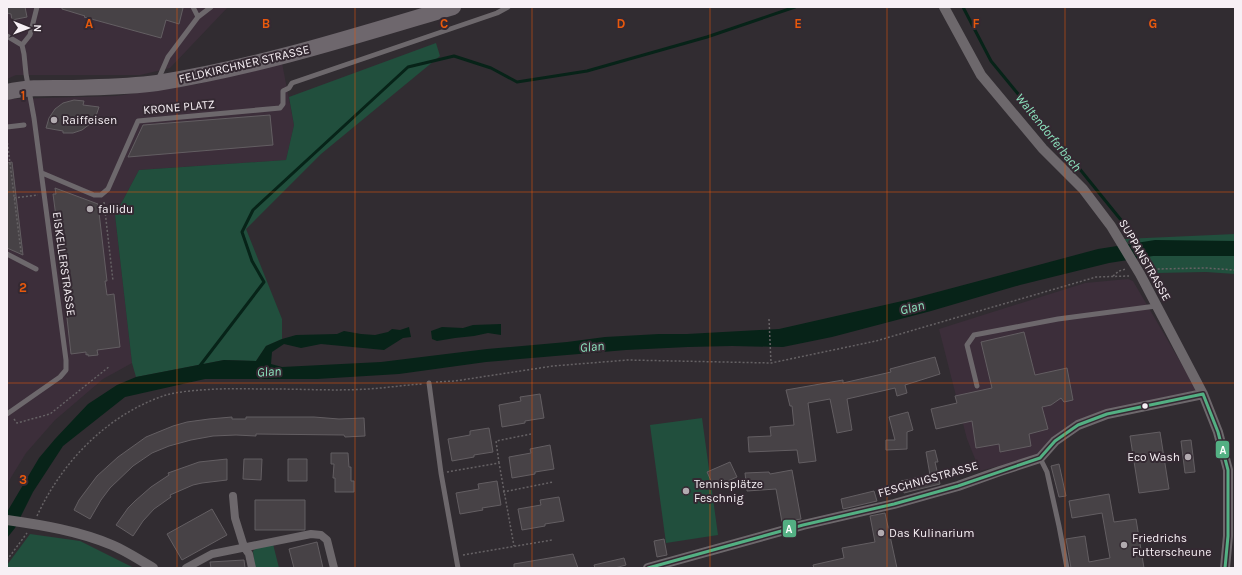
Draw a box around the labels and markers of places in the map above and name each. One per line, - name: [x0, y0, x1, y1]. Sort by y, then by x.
- place label: Raiffeisen: [62, 113, 117, 127]
- marker: Raiffeisen: [49, 115, 59, 125]
- place label: fallidu: [98, 202, 133, 216]
- marker: fallidu: [85, 204, 95, 214]
- unlabelled marker: [1140, 401, 1150, 411]
- place label: Eco Wash: [1127, 450, 1180, 464]
- marker: Eco Wash: [1183, 452, 1193, 462]
- place label: Tennisplätze Feschnig: [694, 477, 763, 505]
- marker: Tennisplätze Feschnig: [681, 486, 691, 496]
- place label: Das Kulinarium: [889, 526, 974, 540]
- marker: Das Kulinarium: [876, 528, 886, 538]
- place label: Friedrichs Futterscheune: [1132, 531, 1211, 559]
- marker: Friedrichs Futterscheune: [1119, 540, 1129, 550]

